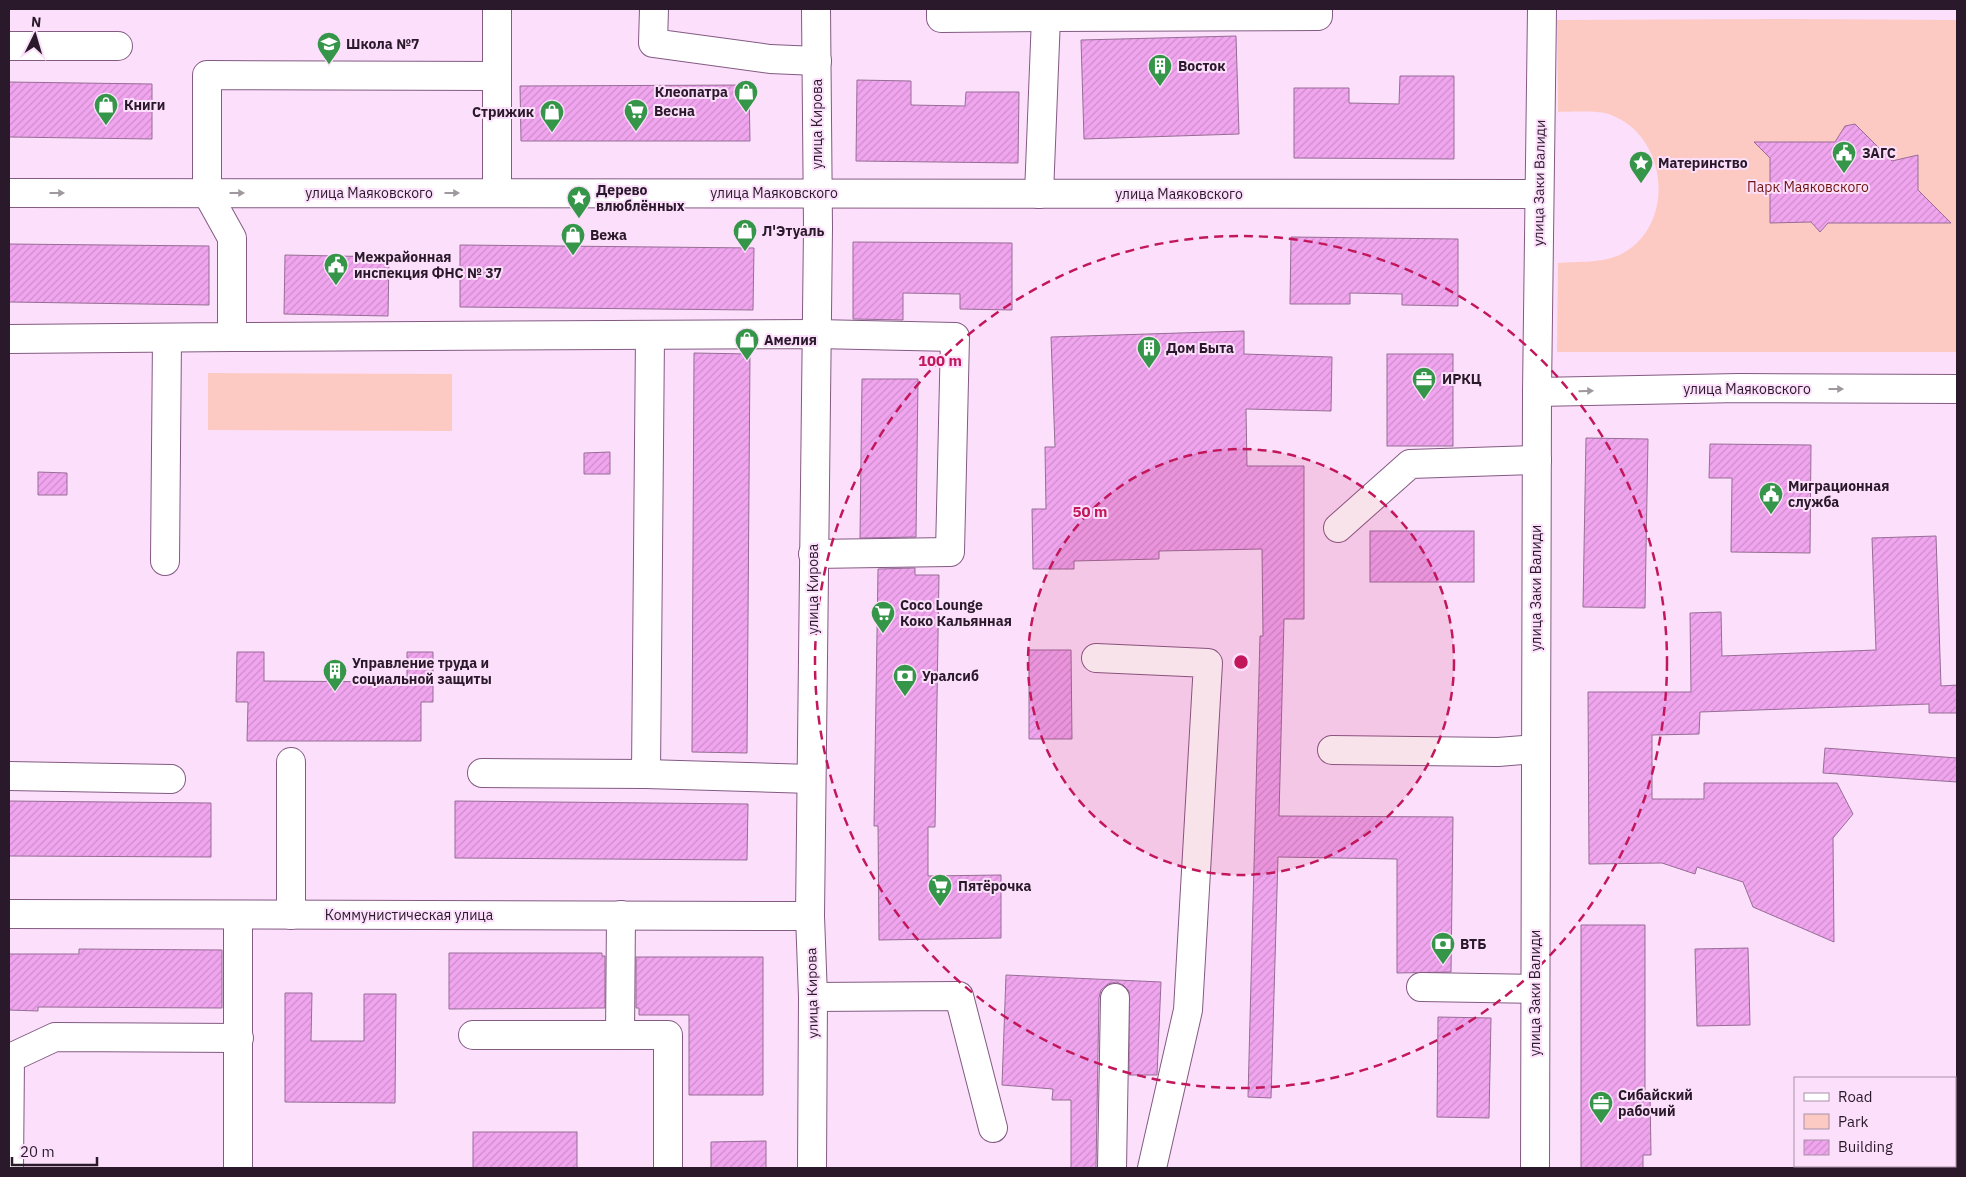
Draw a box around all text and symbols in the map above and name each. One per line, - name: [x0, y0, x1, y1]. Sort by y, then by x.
- north arrow: [10, 10, 60, 60]
- text: N: [30, 13, 42, 31]
- school or university icon: Школа №7: [316, 31, 342, 65]
- place label: Школа №7: [346, 35, 419, 53]
- building icon: Восток: [1147, 53, 1173, 87]
- place label: Восток: [1178, 57, 1226, 75]
- street label: улица Кирова: [808, 78, 826, 169]
- shop icon: Клеопатра: [733, 79, 759, 113]
- place label: Клеопатра: [655, 83, 728, 101]
- shop icon: Книги: [93, 92, 119, 126]
- place label: Книги: [124, 96, 165, 114]
- supermarket icon: Весна: [623, 98, 649, 132]
- shop icon: Стрижик: [539, 99, 565, 133]
- place label: Весна: [654, 102, 695, 120]
- place label: Стрижик: [472, 103, 534, 121]
- street label: улица Заки Валиди: [1529, 120, 1549, 246]
- public building icon: ЗАГС: [1831, 140, 1857, 174]
- place label: ЗАГС: [1862, 144, 1896, 162]
- place icon: Материнство: [1628, 150, 1654, 184]
- place label: Материнство: [1658, 154, 1748, 172]
- park label: Парк Маяковского: [1747, 178, 1869, 196]
- place label: Дерево влюблённых: [596, 181, 685, 215]
- street label: улица Маяковского: [305, 184, 433, 202]
- street label: улица Маяковского: [710, 184, 838, 202]
- place icon: Дерево влюблённых: [566, 185, 592, 219]
- street label: улица Маяковского: [1115, 185, 1243, 203]
- one-way arrow: [50, 189, 66, 197]
- one-way arrow: [230, 189, 246, 197]
- one-way arrow: [445, 189, 461, 197]
- shop icon: Л'Этуаль: [732, 218, 758, 252]
- shop icon: Вежа: [560, 222, 586, 256]
- place label: Л'Этуаль: [762, 222, 824, 240]
- place label: Вежа: [590, 226, 627, 244]
- place label: Межрайонная инспекция ФНС № 37: [354, 248, 502, 282]
- public building icon: Межрайонная инспекция ФНС № 37: [323, 252, 349, 286]
- shop icon: Амелия: [734, 327, 760, 361]
- place label: Амелия: [764, 331, 817, 349]
- building icon: Дом Быта: [1136, 335, 1162, 369]
- place label: Дом Быта: [1166, 339, 1234, 357]
- text: 100 m: [918, 351, 962, 370]
- office icon: ИРКЦ: [1411, 366, 1437, 400]
- place label: ИРКЦ: [1442, 370, 1482, 388]
- street label: улица Маяковского: [1683, 380, 1811, 398]
- one-way arrow: [1828, 385, 1844, 393]
- one-way arrow: [1578, 387, 1594, 395]
- place label: Миграционная служба: [1788, 477, 1889, 511]
- public building icon: Миграционная служба: [1758, 481, 1784, 515]
- text: 50 m: [1073, 502, 1107, 521]
- street label: улица Заки Валиди: [1527, 525, 1545, 651]
- street label: улица Кирова: [804, 543, 822, 634]
- place label: Coco Lounge Коко Кальянная: [900, 596, 1012, 630]
- supermarket icon: Coco Lounge Коко Кальянная: [870, 600, 896, 634]
- centre of rings: [1232, 653, 1250, 671]
- place label: Управление труда и социальной защиты: [352, 654, 492, 688]
- building icon: Управление труда и социальной защиты: [322, 658, 348, 692]
- bank icon: Уралсиб: [892, 663, 918, 697]
- place label: Уралсиб: [922, 667, 979, 685]
- supermarket icon: Пятёрочка: [927, 873, 953, 907]
- place label: Пятёрочка: [958, 877, 1031, 895]
- street label: Коммунистическая улица: [325, 906, 494, 924]
- street label: улица Заки Валиди: [1526, 930, 1544, 1056]
- bank icon: ВТБ: [1430, 931, 1456, 965]
- place label: ВТБ: [1460, 935, 1486, 953]
- street label: улица Кирова: [802, 947, 822, 1038]
- legend: [1794, 1077, 1956, 1167]
- place label: Сибайский рабочий: [1618, 1086, 1693, 1120]
- text: Road: [1838, 1087, 1873, 1106]
- office icon: Сибайский рабочий: [1588, 1090, 1614, 1124]
- text: Park: [1838, 1112, 1868, 1131]
- scale bar: [12, 1134, 98, 1166]
- text: Building: [1838, 1137, 1893, 1156]
- text: 20 m: [20, 1142, 55, 1161]

